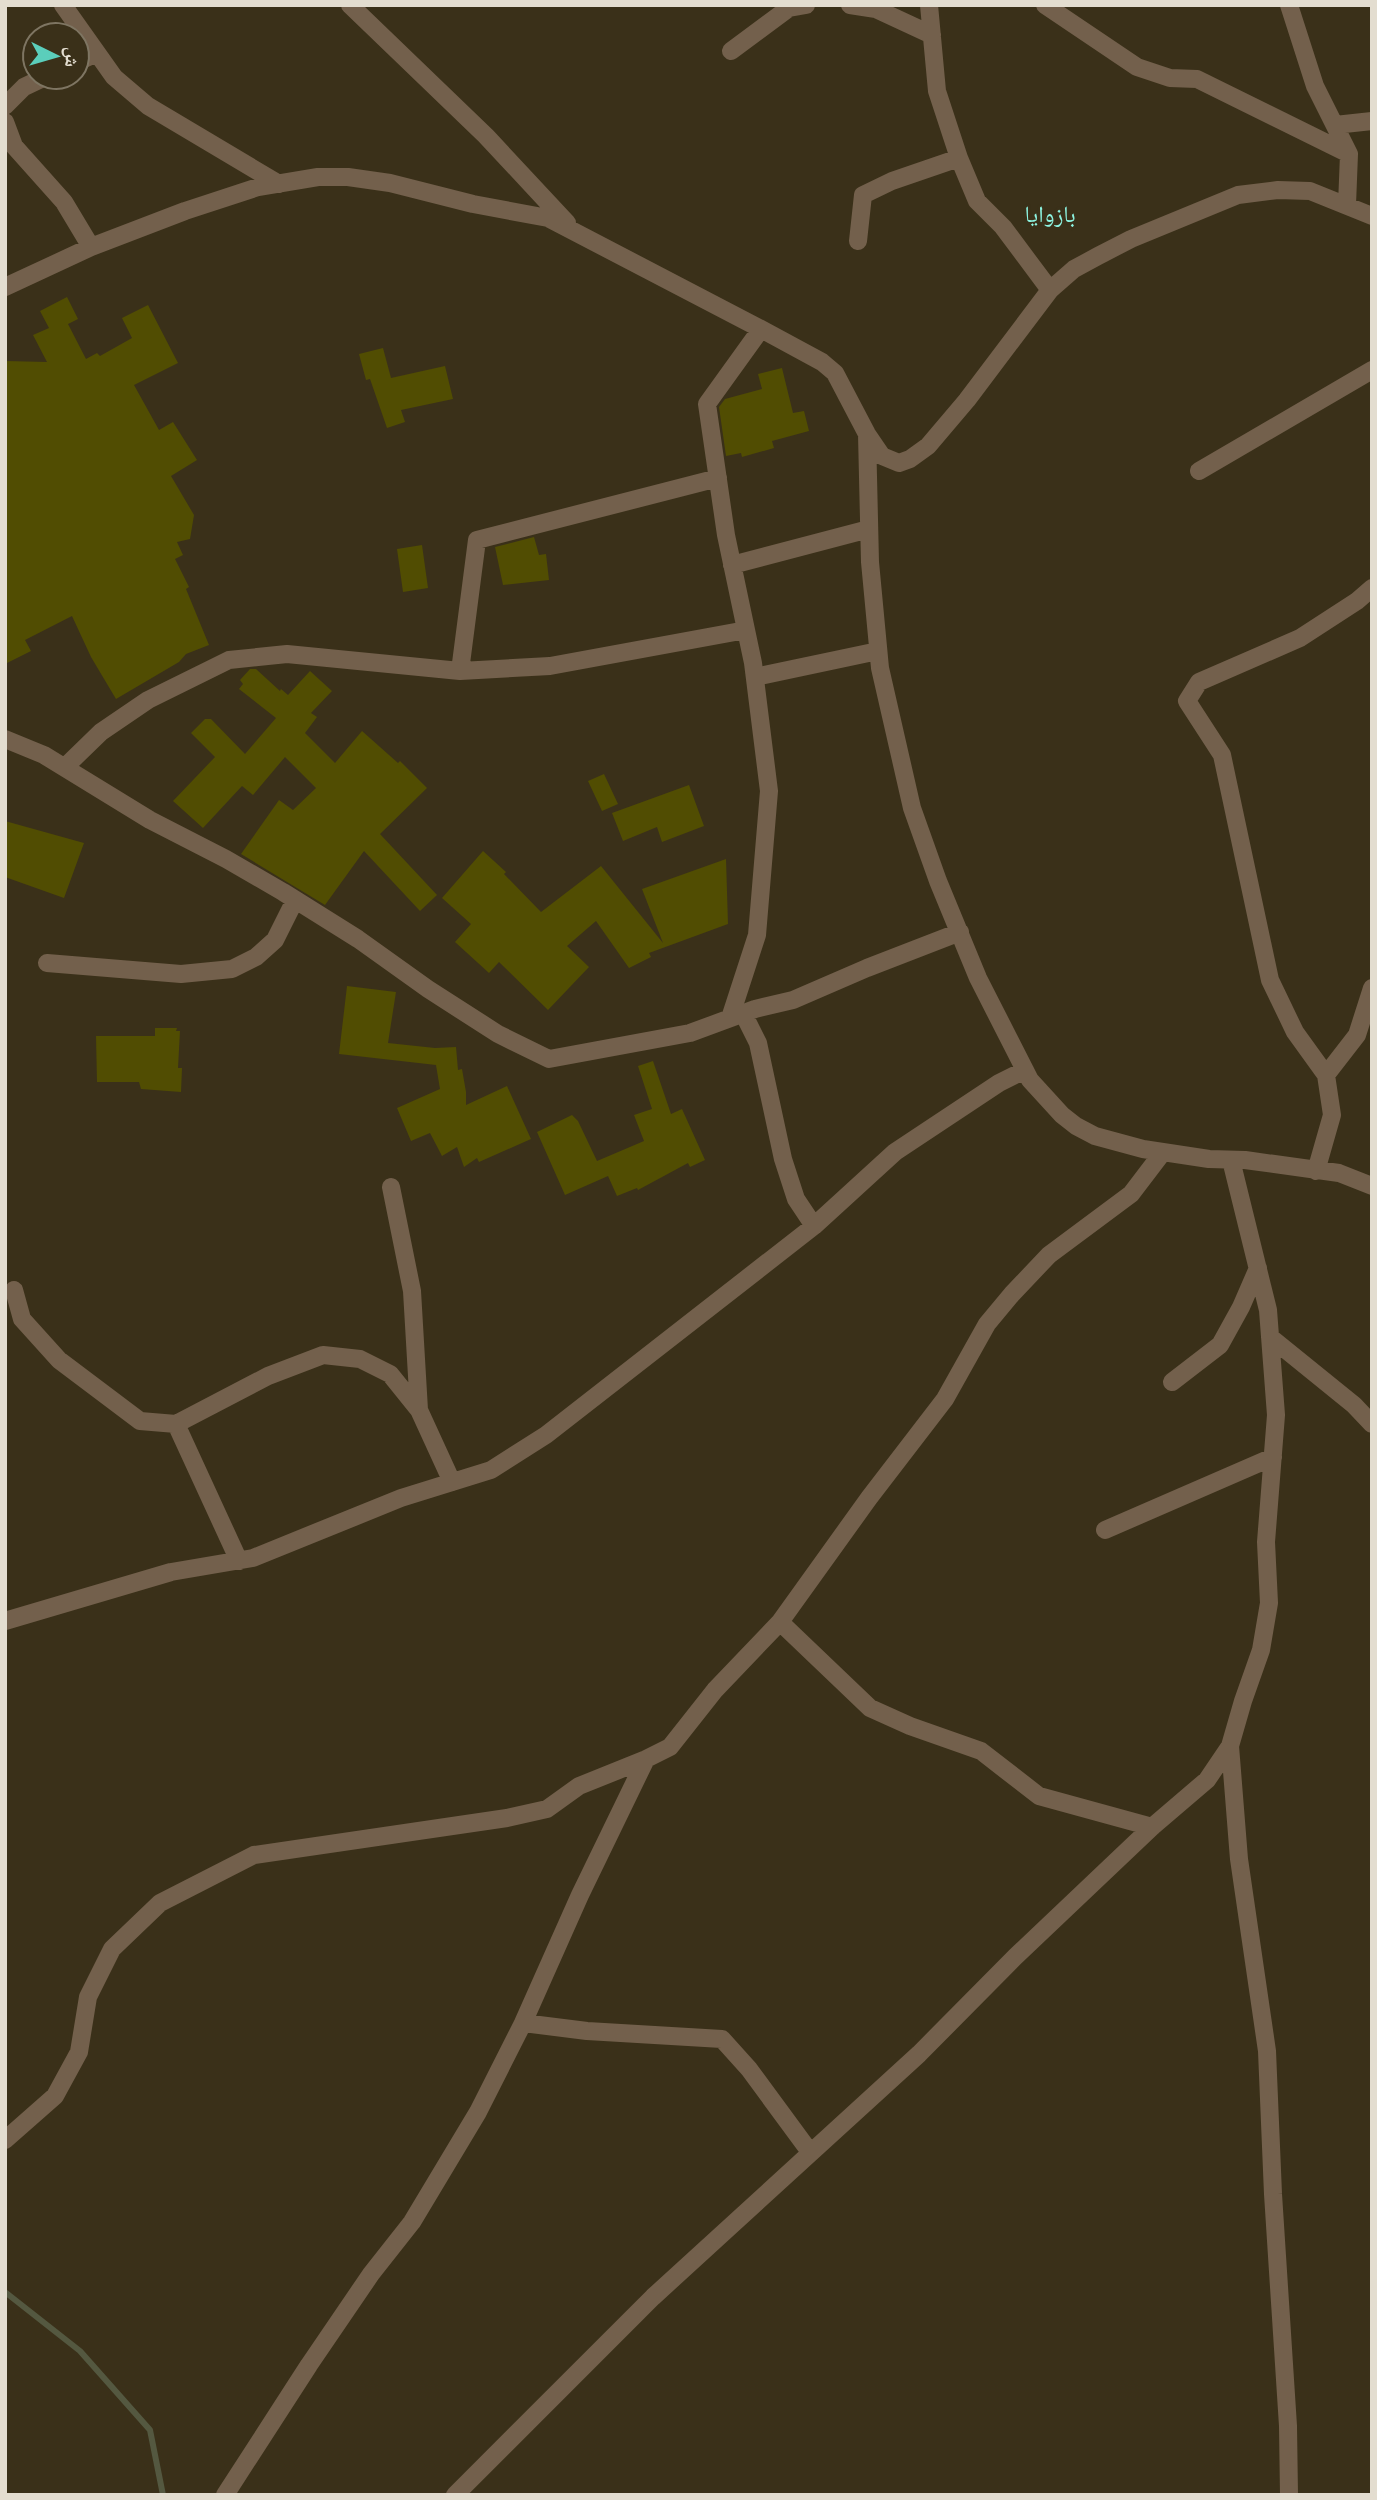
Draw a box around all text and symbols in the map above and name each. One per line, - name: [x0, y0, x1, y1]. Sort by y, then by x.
- north arrow: [21, 21, 91, 91]
- text: ش: [60, 46, 85, 68]
- district label: بازوایا: [1025, 200, 1075, 228]

